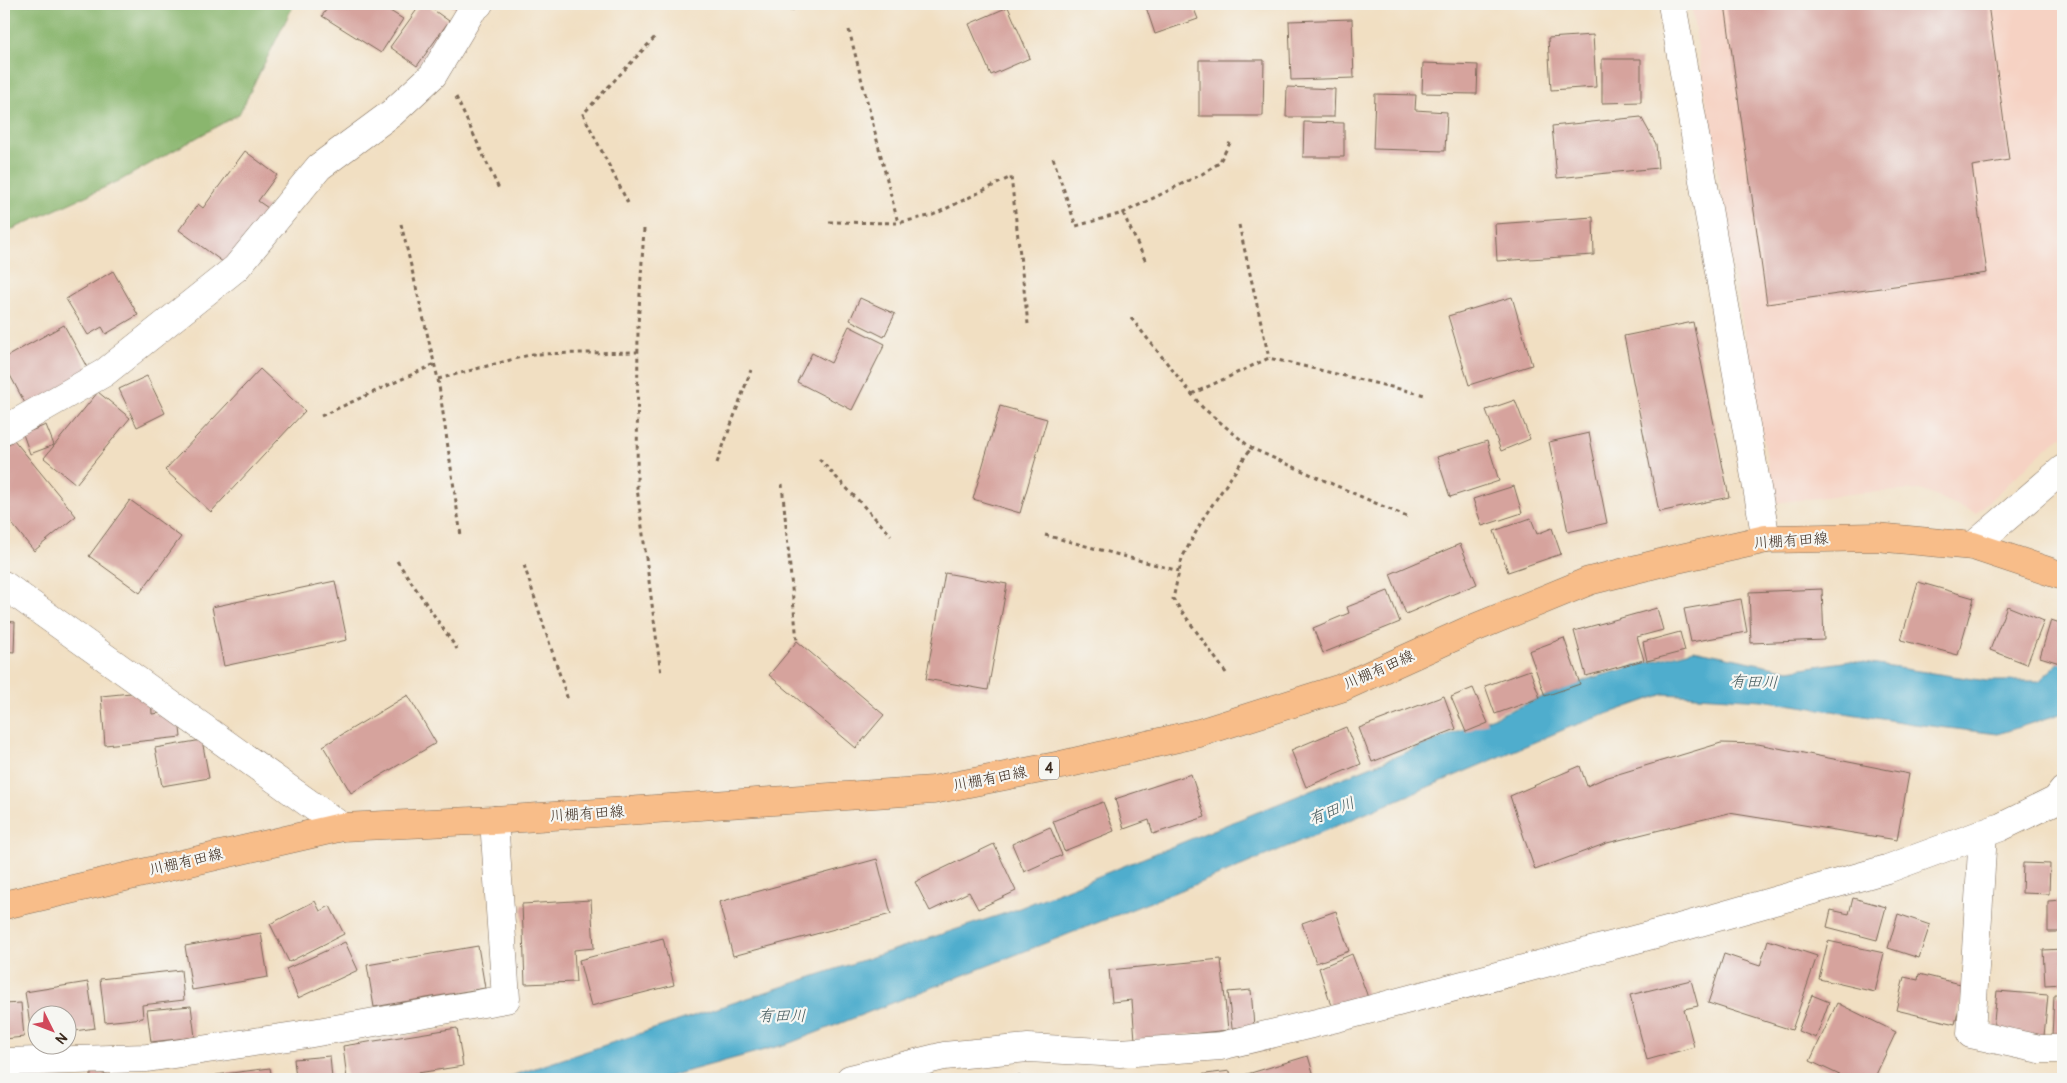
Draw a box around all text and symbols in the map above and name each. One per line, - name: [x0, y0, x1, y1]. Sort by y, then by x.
- street label: 川棚有田線: [1753, 529, 1829, 553]
- street label: 川棚有田線: [1341, 646, 1417, 694]
- water label: 有田川: [1730, 671, 1778, 693]
- road number: 4: [1039, 756, 1059, 780]
- street label: 川棚有田線: [951, 763, 1029, 795]
- water label: 有田川: [1306, 793, 1358, 829]
- street label: 川棚有田線: [549, 802, 625, 826]
- street label: 川棚有田線: [147, 844, 225, 880]
- north arrow: [28, 1006, 78, 1056]
- water label: 有田川: [758, 1006, 806, 1026]
- text: N: [52, 1029, 71, 1048]

